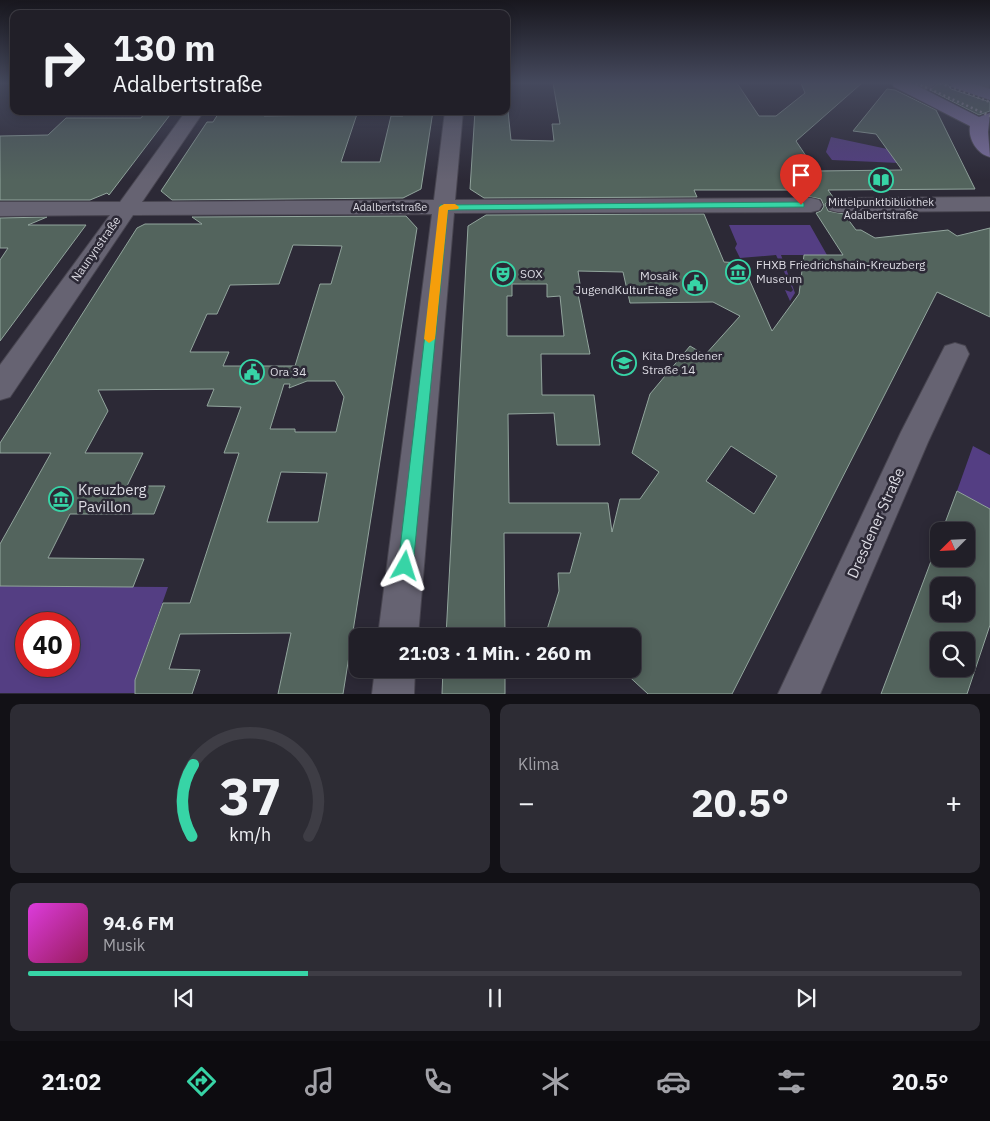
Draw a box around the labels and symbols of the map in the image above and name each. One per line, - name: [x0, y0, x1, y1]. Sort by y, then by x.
- pin: [780, 154, 822, 205]
- library icon: Mittelpunktbibliothek Adalbertstraße: [868, 167, 894, 193]
- place label: Mittelpunktbibliothek Adalbertstraße: [828, 195, 934, 222]
- street label: Adalbertstraße: [353, 200, 427, 214]
- street label: Naunynstraße: [68, 213, 124, 284]
- place label: FHXB Friedrichshain-Kreuzberg Museum: [756, 257, 926, 286]
- museum icon: FHXB Friedrichshain-Kreuzberg Museum: [725, 259, 751, 285]
- theatre icon: SOX: [490, 261, 516, 287]
- place label: SOX: [520, 266, 543, 281]
- place label: Mosaik JugendKulturEtage: [575, 268, 679, 297]
- public building icon: Mosaik JugendKulturEtage: [682, 270, 708, 296]
- place label: Kita Dresdener Straße 14: [642, 348, 723, 377]
- school or university icon: Kita Dresdener Straße 14: [611, 350, 637, 376]
- public building icon: Ora 34: [239, 359, 265, 385]
- place label: Ora 34: [270, 364, 307, 379]
- street label: Dresdener Straße: [843, 465, 908, 581]
- place label: Kreuzberg Pavillon: [78, 480, 147, 516]
- museum icon: Kreuzberg Pavillon: [48, 486, 74, 512]
- north arrow: [930, 522, 975, 568]
- position arrow: [378, 539, 430, 591]
- speed limit sign: 40: [15, 612, 80, 677]

